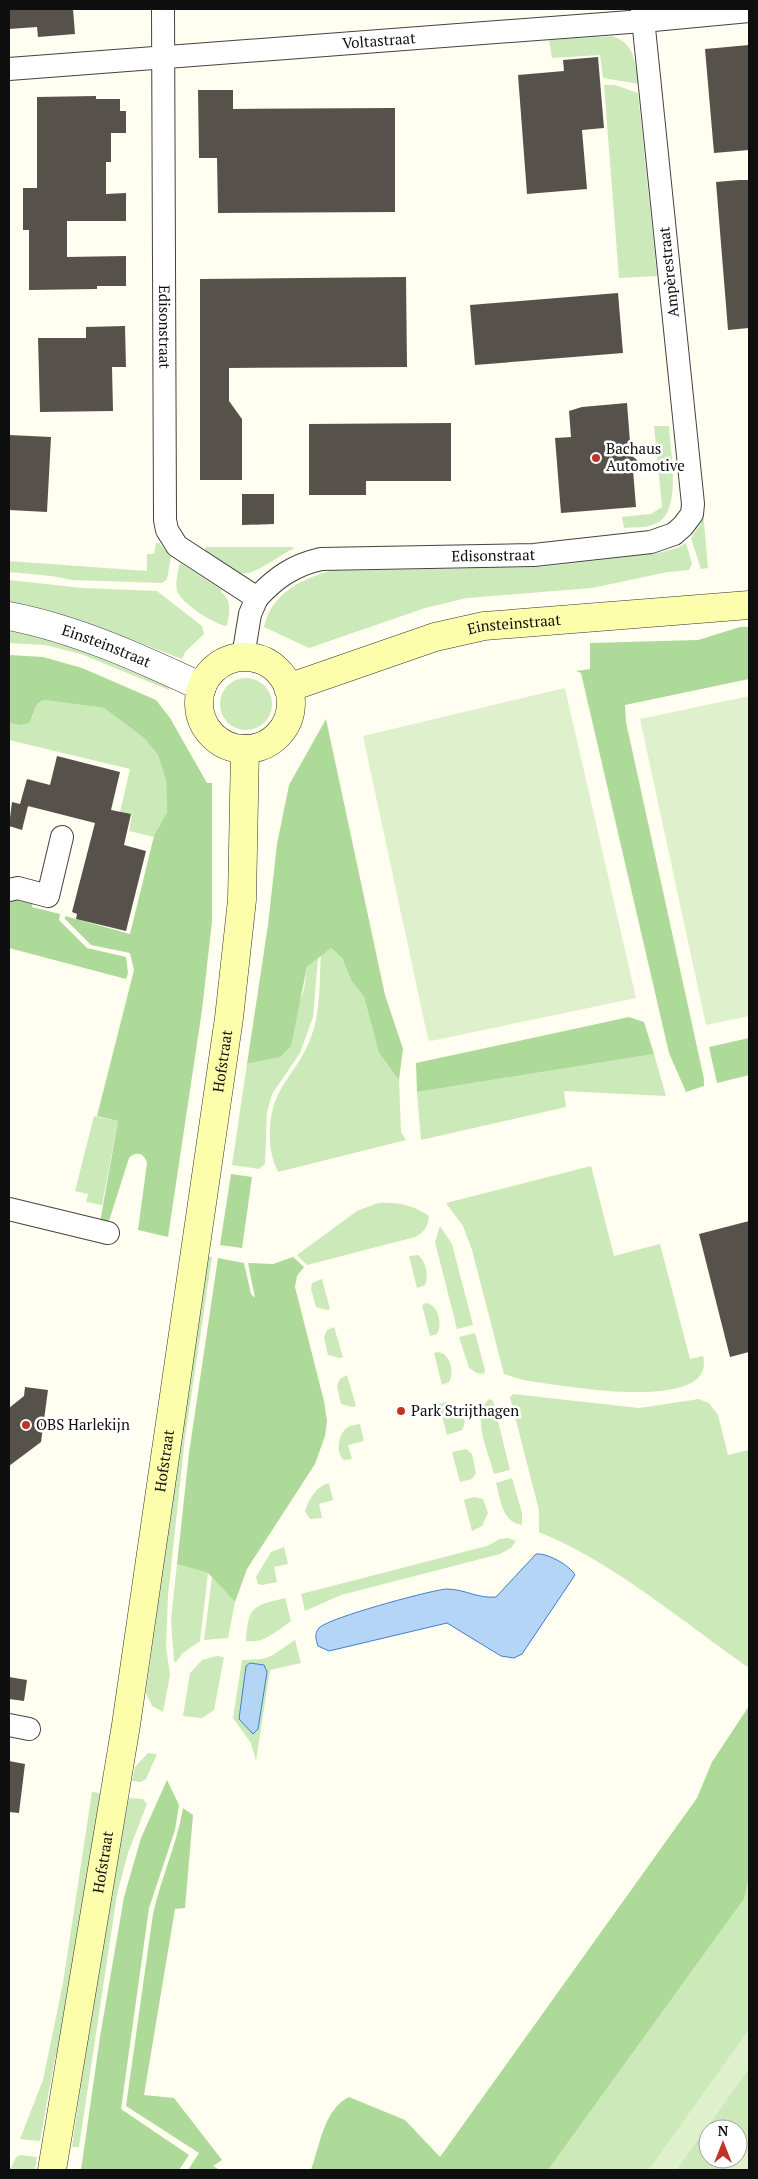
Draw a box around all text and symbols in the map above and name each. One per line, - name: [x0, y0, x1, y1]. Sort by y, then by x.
- street label: Voltastraat: [341, 27, 417, 53]
- street label: Ampèrestraat: [653, 225, 683, 318]
- street label: Edisonstraat: [155, 285, 175, 369]
- place label: Bachaus Automotive: [606, 438, 685, 475]
- marker: Bachaus Automotive: [590, 452, 602, 464]
- street label: Edisonstraat: [451, 544, 536, 566]
- street label: Einsteinstraat: [465, 609, 562, 638]
- street label: Einsteinstraat: [60, 619, 155, 672]
- street label: Hofstraat: [207, 1028, 236, 1094]
- place label: Park Strijthagen: [411, 1400, 519, 1420]
- marker: Park Strijthagen: [395, 1405, 407, 1417]
- place label: OBS Harlekijn: [36, 1414, 130, 1434]
- marker: OBS Harlekijn: [20, 1419, 32, 1431]
- street label: Hofstraat: [149, 1428, 178, 1493]
- street label: Hofstraat: [87, 1829, 117, 1895]
- north arrow: [698, 2119, 748, 2169]
- text: N: [718, 2121, 729, 2140]

